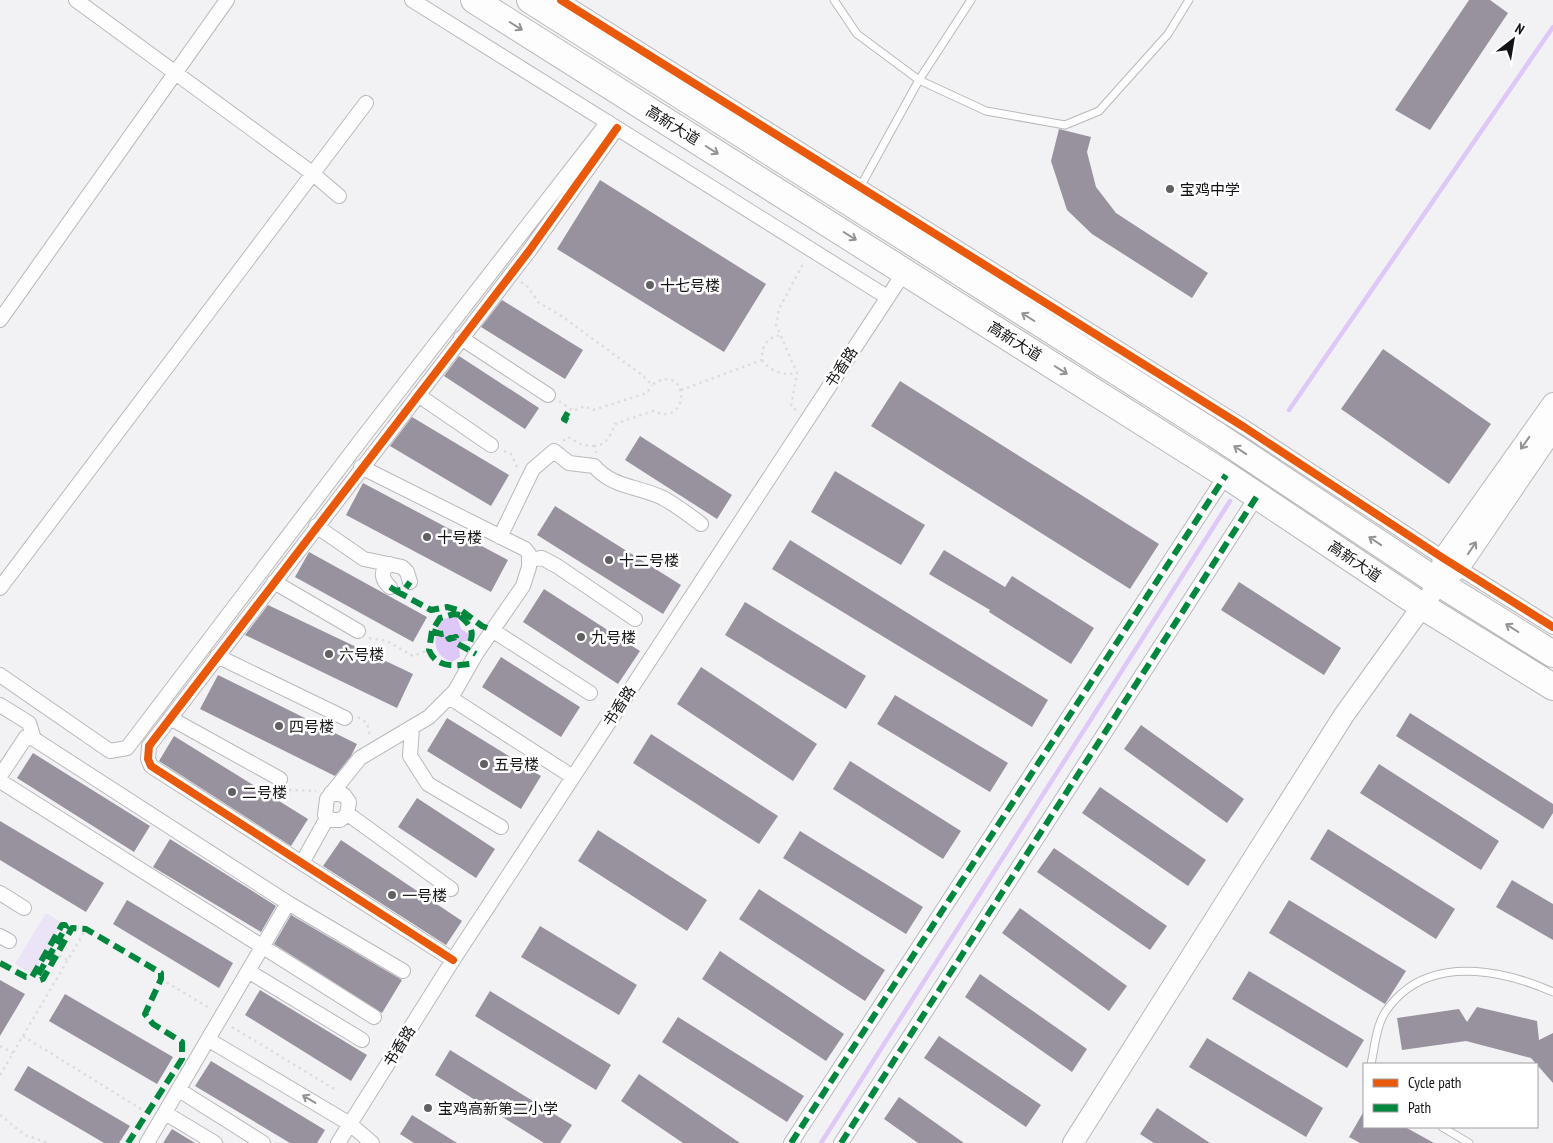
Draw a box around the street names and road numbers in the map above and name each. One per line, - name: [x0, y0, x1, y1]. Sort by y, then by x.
- street label: 高新大道: [643, 101, 703, 149]
- street label: 高新大道: [985, 317, 1045, 365]
- street label: 书香路: [821, 343, 861, 391]
- street label: 高新大道: [1325, 536, 1385, 586]
- street label: 书香路: [599, 682, 639, 730]
- street label: 书香路: [379, 1022, 419, 1070]

